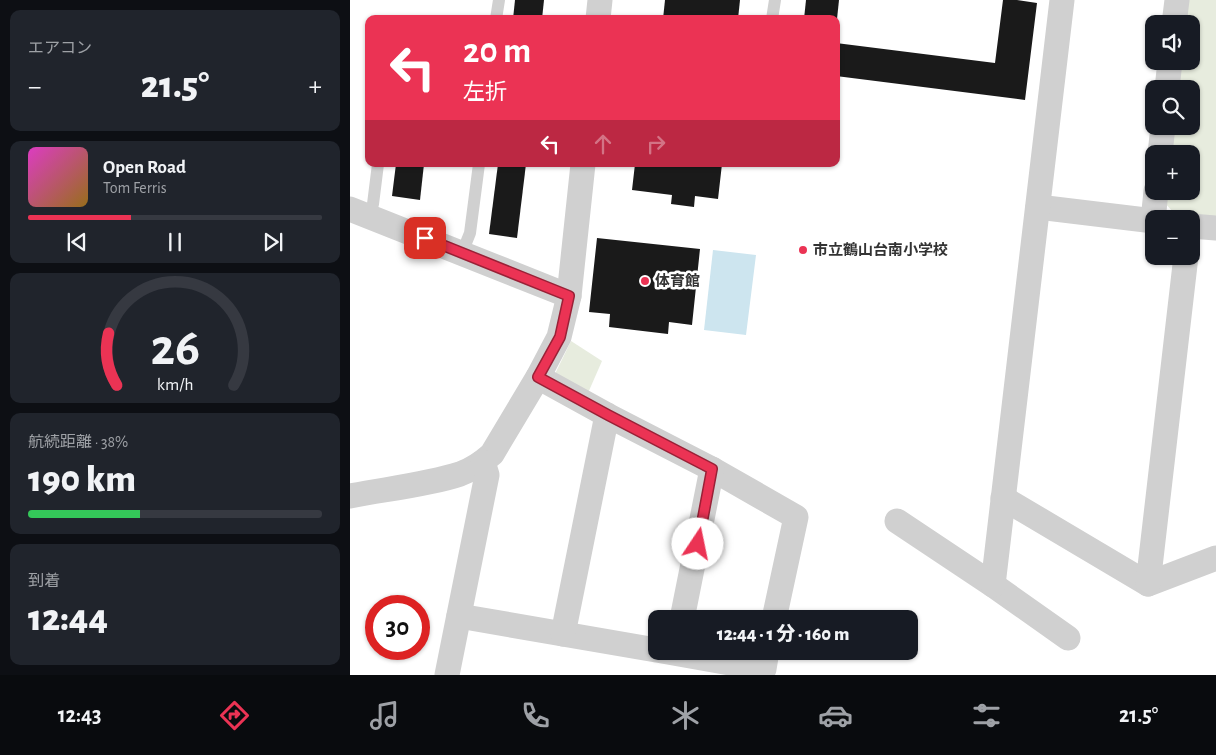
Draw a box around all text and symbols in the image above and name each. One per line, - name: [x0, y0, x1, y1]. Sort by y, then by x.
- map controls: [1145, 15, 1200, 265]
- button: sound: [1145, 15, 1200, 70]
- text: 20 m: [463, 34, 531, 69]
- icon: left: [380, 35, 445, 100]
- text: エアコン: [28, 40, 92, 56]
- text: 21.5°: [141, 67, 209, 105]
- text: −: [28, 73, 41, 101]
- text: +: [309, 73, 322, 101]
- button: search: [1145, 80, 1200, 135]
- text: 左折: [463, 81, 507, 103]
- icon: left: [536, 130, 564, 158]
- icon: ahead: [589, 130, 617, 158]
- icon: right: [642, 130, 670, 158]
- button: +: [1145, 145, 1200, 200]
- text: Open Road: [103, 158, 186, 177]
- text: Tom Ferris: [103, 180, 167, 196]
- button: −: [1145, 210, 1200, 265]
- pin: [404, 217, 446, 259]
- icon: arrive: [411, 224, 439, 252]
- icon: previous: [63, 228, 91, 256]
- icon: pause: [161, 228, 189, 256]
- icon: next: [259, 228, 287, 256]
- place label: 市立鶴山台南小学校: [813, 242, 948, 258]
- marker: 市立鶴山台南小学校: [797, 244, 809, 256]
- place label: 体育館: [655, 273, 700, 289]
- marker: 体育館: [639, 275, 651, 287]
- text: 26: [150, 322, 200, 374]
- text: km/h: [157, 376, 193, 394]
- text: 航続距離 · 38%: [28, 434, 128, 450]
- text: 190 km: [28, 461, 136, 499]
- position arrow: [671, 517, 723, 569]
- text: 到着: [28, 573, 60, 589]
- speed limit sign: 30: [365, 595, 430, 660]
- text: 12:44: [28, 600, 108, 638]
- text: 12:44 · 1 分 · 160 m: [717, 625, 849, 644]
- icon: directions: [217, 698, 252, 733]
- icon: music: [367, 698, 402, 733]
- icon: phone: [518, 698, 553, 733]
- icon: climate: [668, 698, 703, 733]
- icon: car: [818, 698, 853, 733]
- icon: filters: [969, 698, 1004, 733]
- text: 12:43: [58, 704, 102, 726]
- text: 21.5°: [1119, 704, 1158, 726]

